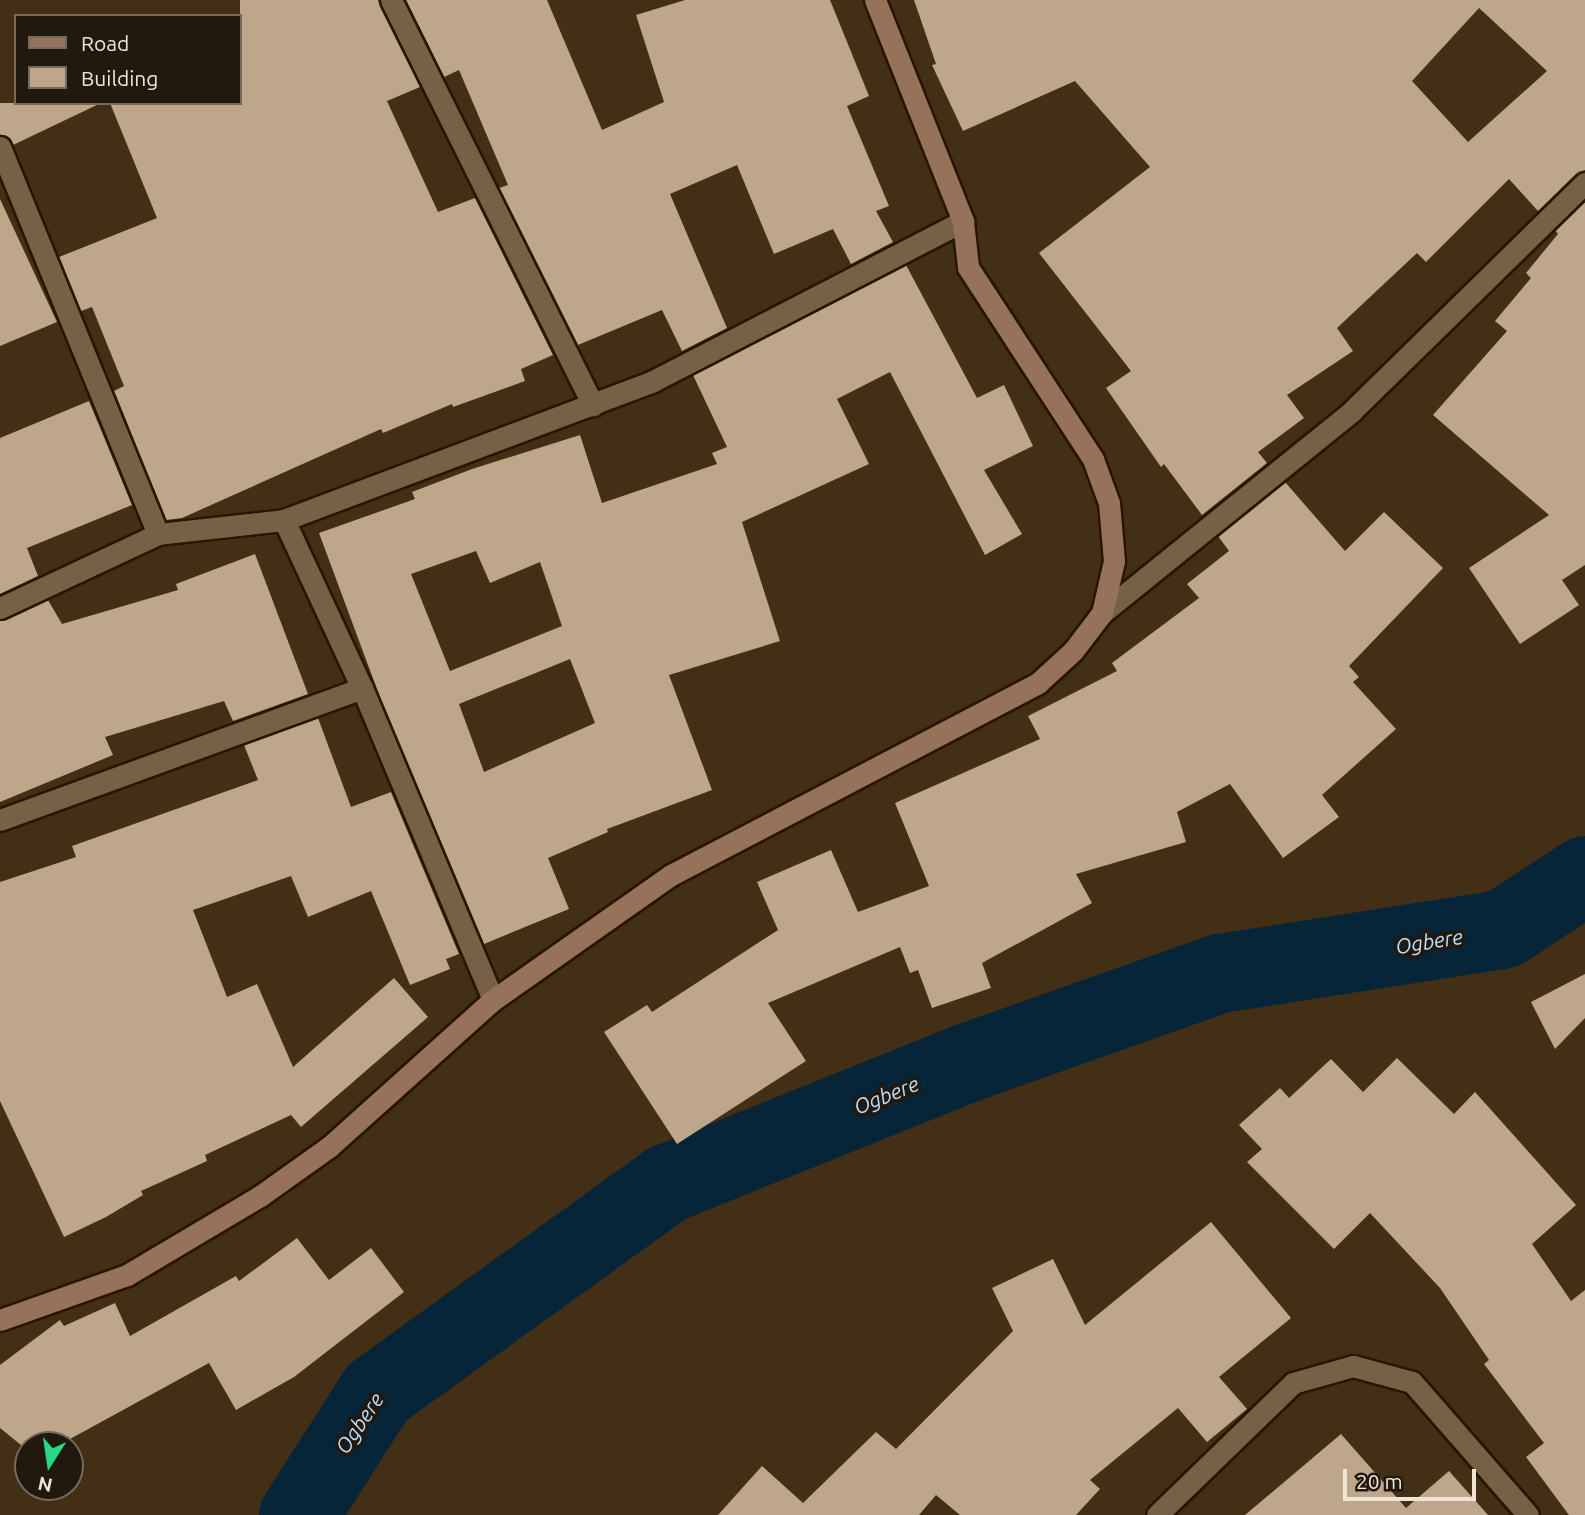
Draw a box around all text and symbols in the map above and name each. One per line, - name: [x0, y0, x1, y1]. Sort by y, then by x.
- legend: [14, 14, 242, 105]
- text: Road: [81, 31, 129, 55]
- text: Building: [81, 66, 158, 90]
- water label: Ogbere: [1393, 923, 1465, 959]
- water label: Ogbere: [850, 1071, 922, 1119]
- water label: Ogbere: [330, 1388, 388, 1458]
- north arrow: [14, 1431, 84, 1501]
- scale bar: [1347, 1456, 1480, 1500]
- text: 20 m: [1356, 1469, 1403, 1493]
- text: N: [36, 1472, 54, 1497]

